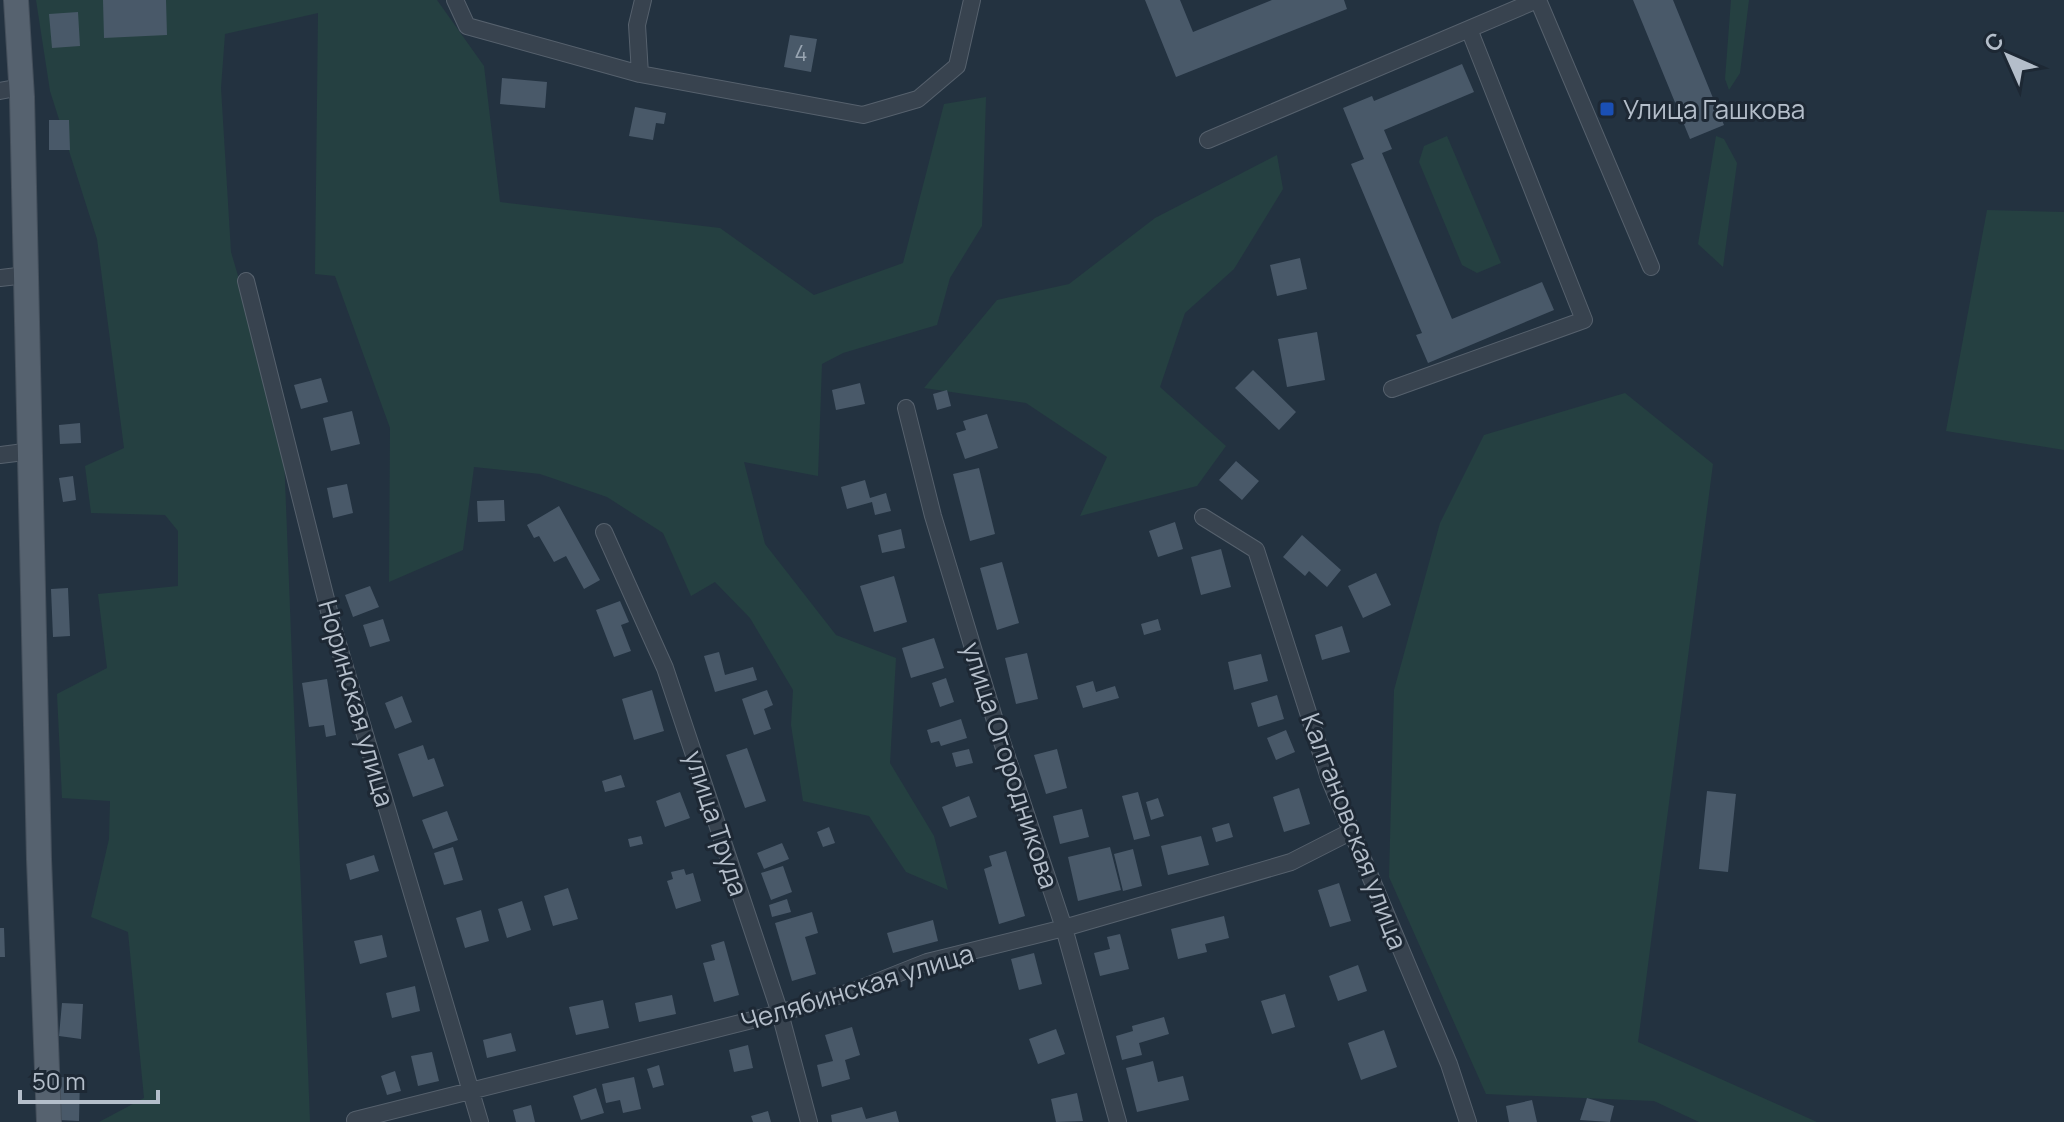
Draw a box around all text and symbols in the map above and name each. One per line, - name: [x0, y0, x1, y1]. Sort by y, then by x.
- north arrow: [1968, 16, 2048, 96]
- text: С: [1978, 26, 2010, 58]
- house number: 4: [795, 38, 807, 68]
- place label: Улица Гашкова: [1623, 91, 1805, 127]
- marker: Улица Гашкова: [1598, 100, 1616, 118]
- street label: Норинская улица: [310, 595, 404, 811]
- street label: улица Огородникова: [954, 637, 1068, 893]
- street label: Калгановская улица: [1293, 708, 1417, 954]
- street label: улица Труда: [677, 746, 757, 900]
- street label: Челябинская улица: [736, 934, 978, 1040]
- scale bar: [20, 1054, 158, 1104]
- text: 50 m: [32, 1064, 86, 1097]

